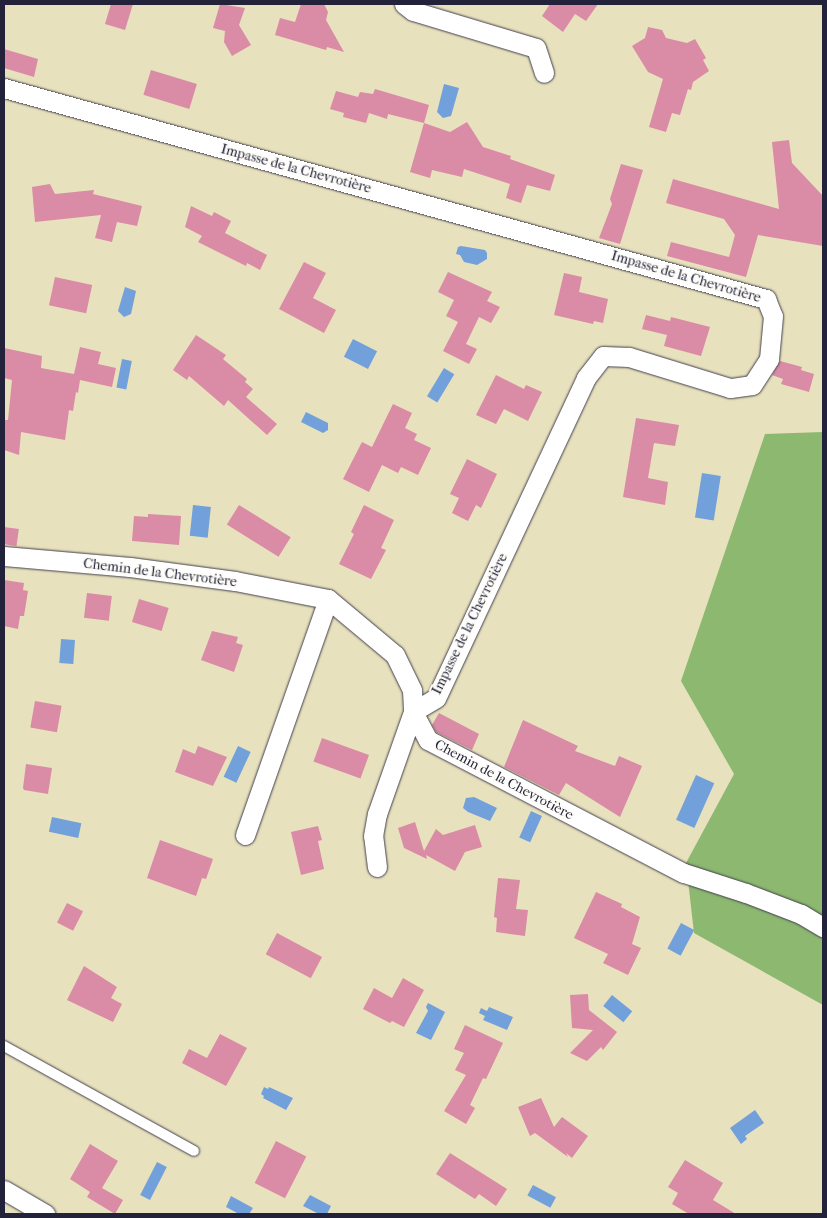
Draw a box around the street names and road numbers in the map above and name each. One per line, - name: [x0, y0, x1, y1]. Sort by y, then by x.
- street label: Impasse de la Chevrotière: [219, 141, 373, 197]
- street label: Impasse de la Chevrotière: [609, 248, 763, 306]
- street label: Impasse de la Chevrotière: [428, 551, 512, 697]
- street label: Chemin de la Chevrotière: [82, 555, 238, 591]
- street label: Chemin de la Chevrotière: [432, 736, 576, 824]

